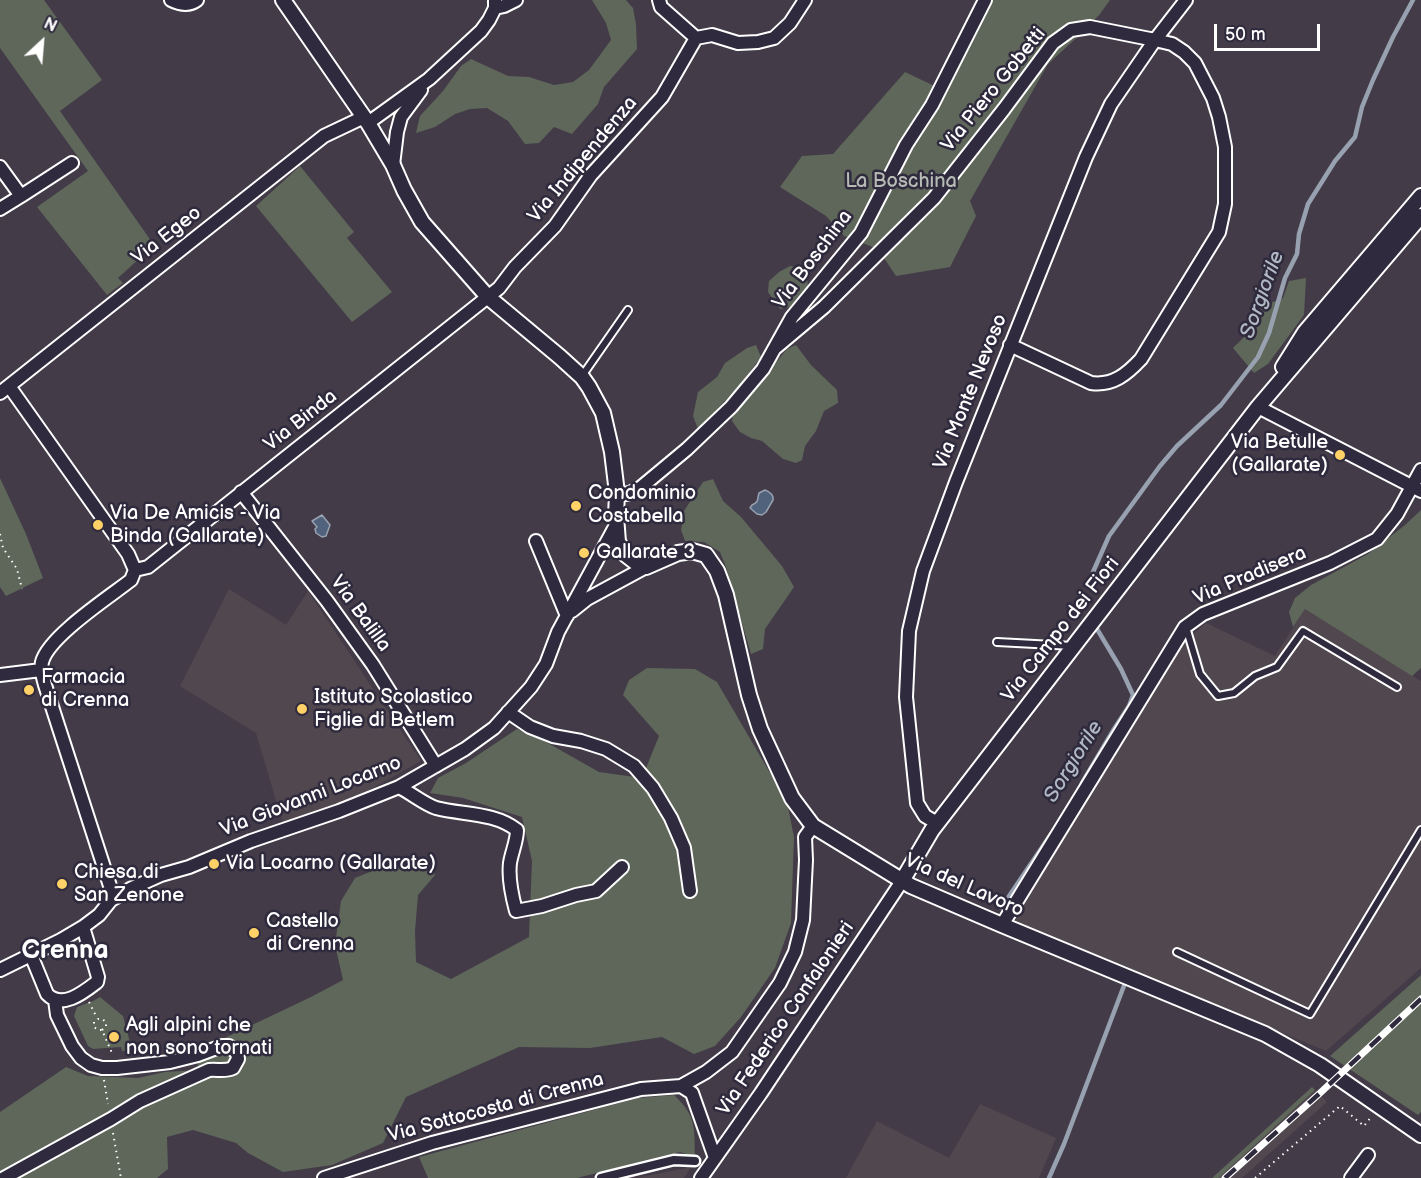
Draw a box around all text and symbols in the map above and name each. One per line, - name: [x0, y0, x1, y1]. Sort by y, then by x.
- north arrow: [12, 12, 72, 72]
- scale bar: [1217, 12, 1324, 50]
- text: N: [41, 14, 60, 37]
- street label: Via Piero Gobetti: [937, 23, 1051, 157]
- text: 50 m: [1225, 24, 1266, 45]
- street label: Via Indipendenza: [523, 92, 643, 228]
- park label: La Boschina: [845, 170, 957, 194]
- street label: Via Egeo: [127, 201, 207, 271]
- street label: Via Boschina: [768, 206, 858, 314]
- water label: Sorgiorile: [1235, 248, 1291, 342]
- street label: Via Monte Nevoso: [929, 311, 1013, 473]
- street label: Via Binda: [260, 385, 342, 457]
- place label: Via Betulle (Gallarate): [1231, 431, 1328, 478]
- marker: Via Betulle (Gallarate): [1333, 448, 1347, 462]
- place label: Condominio Costabella: [588, 482, 696, 529]
- marker: Condominio Costabella: [569, 499, 583, 513]
- place label: Via De Amicis - Via Binda (Gallarate): [110, 502, 280, 549]
- marker: Via De Amicis - Via Binda (Gallarate): [91, 518, 105, 532]
- place label: Gallarate 3: [596, 541, 696, 565]
- street label: Via Pradisera: [1190, 541, 1310, 611]
- marker: Gallarate 3: [577, 546, 591, 560]
- street label: Via Campo dei Fiori: [997, 553, 1125, 707]
- street label: Via Balilla: [324, 571, 396, 657]
- place label: Farmacia di Crenna: [41, 666, 129, 713]
- marker: Farmacia di Crenna: [22, 683, 36, 697]
- place label: Istituto Scolastico Figlie di Betlem: [314, 686, 473, 733]
- marker: Istituto Scolastico Figlie di Betlem: [295, 702, 309, 716]
- water label: Sorgiorile: [1039, 716, 1109, 808]
- street label: Via Giovanni Locarno: [217, 751, 405, 843]
- street label: Via del Lavoro: [901, 849, 1027, 923]
- place label: Via Locarno (Gallarate): [226, 852, 436, 876]
- marker: Via Locarno (Gallarate): [207, 857, 221, 871]
- place label: Chiesa di San Zenone: [74, 861, 184, 908]
- marker: Chiesa di San Zenone: [55, 877, 69, 891]
- place label: Castello di Crenna: [266, 910, 354, 957]
- street label: Via Federico Confalonieri: [712, 917, 860, 1121]
- marker: Castello di Crenna: [247, 926, 261, 940]
- district label: Crenna: [21, 935, 109, 967]
- place label: Agli alpini che non sono tornati: [126, 1014, 272, 1061]
- marker: Agli alpini che non sono tornati: [107, 1030, 121, 1044]
- street label: Via Sottocosta di Crenna: [385, 1068, 607, 1148]

